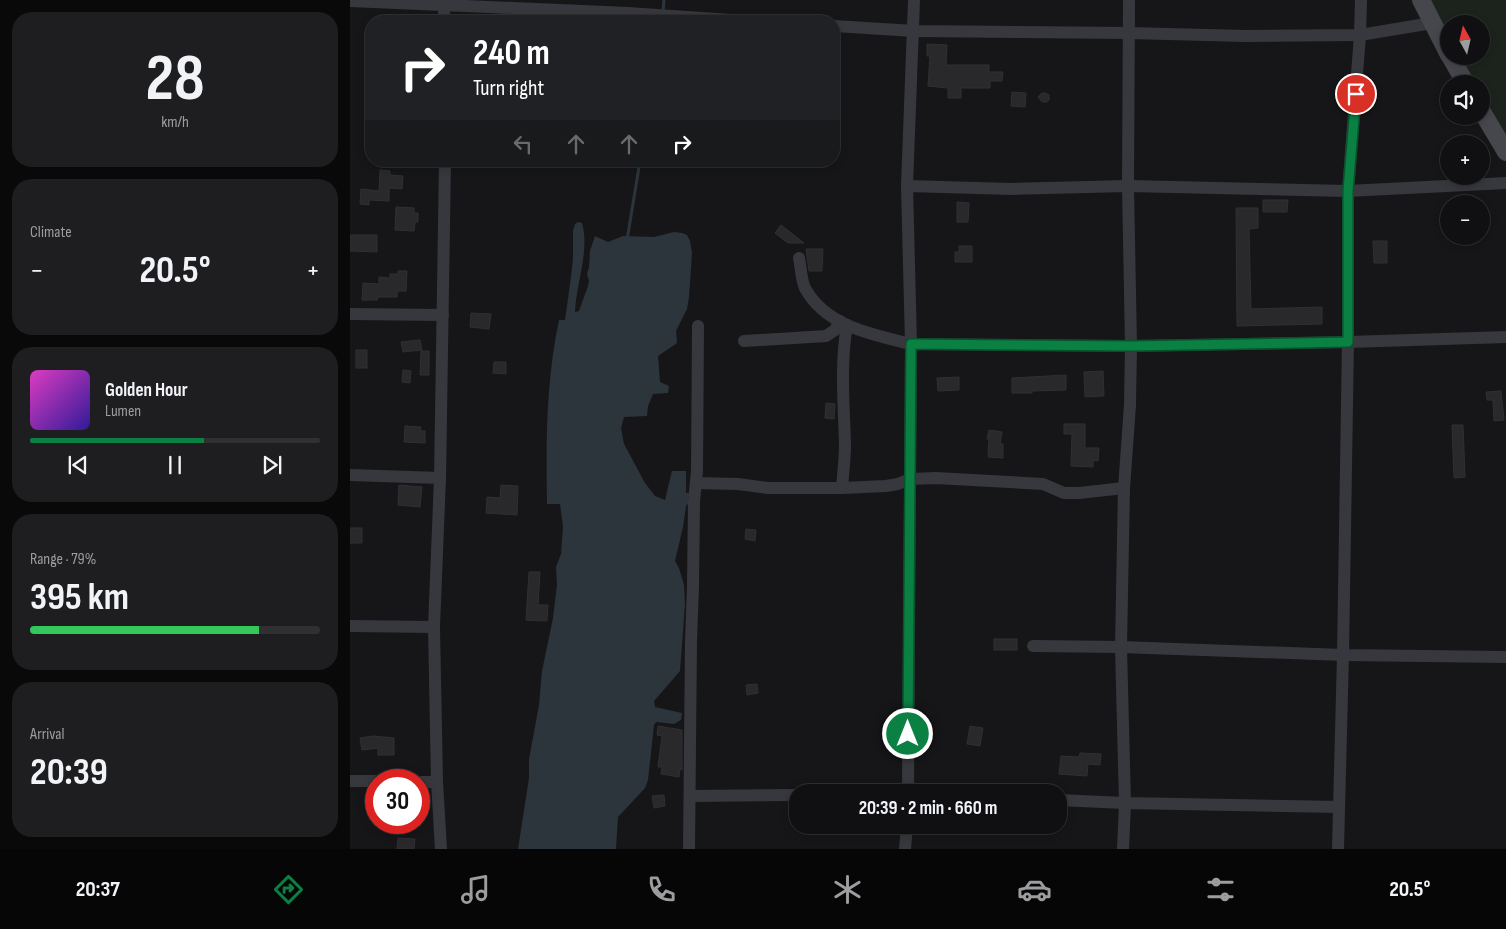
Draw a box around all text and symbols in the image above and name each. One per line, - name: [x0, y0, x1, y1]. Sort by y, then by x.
- north arrow: [1440, 15, 1490, 65]
- map controls: [1440, 15, 1490, 245]
- text: 240 m: [473, 32, 550, 75]
- icon: right: [390, 35, 455, 100]
- text: 28: [145, 41, 205, 119]
- pin: [1335, 73, 1377, 115]
- text: Turn right: [473, 75, 544, 102]
- button: sound: [1440, 75, 1490, 125]
- icon: arrive: [1342, 80, 1370, 108]
- text: km/h: [161, 113, 189, 132]
- icon: left: [509, 130, 537, 158]
- icon: ahead: [562, 130, 590, 158]
- icon: ahead: [615, 130, 643, 158]
- icon: right: [668, 130, 696, 158]
- button: +: [1440, 135, 1490, 185]
- button: −: [1440, 195, 1490, 245]
- text: Climate: [30, 223, 72, 242]
- text: 20.5°: [139, 248, 211, 293]
- text: −: [30, 254, 44, 287]
- text: +: [306, 254, 320, 287]
- text: Golden Hour: [105, 379, 188, 402]
- text: Lumen: [105, 402, 141, 421]
- icon: previous: [64, 451, 92, 479]
- icon: pause: [161, 451, 189, 479]
- icon: next: [258, 451, 286, 479]
- text: Range · 79%: [30, 550, 96, 569]
- text: 395 km: [30, 575, 129, 620]
- position arrow: [881, 707, 933, 759]
- text: Arrival: [30, 725, 64, 744]
- text: 20:39: [30, 750, 108, 795]
- speed limit sign: 30: [365, 769, 430, 834]
- text: 20:39 · 2 min · 660 m: [859, 797, 997, 820]
- icon: directions: [271, 872, 306, 907]
- icon: music: [458, 872, 493, 907]
- icon: phone: [644, 872, 679, 907]
- icon: climate: [830, 872, 865, 907]
- icon: car: [1017, 872, 1052, 907]
- icon: filters: [1203, 872, 1238, 907]
- text: 20:37: [76, 876, 120, 903]
- text: 20.5°: [1389, 876, 1430, 903]

